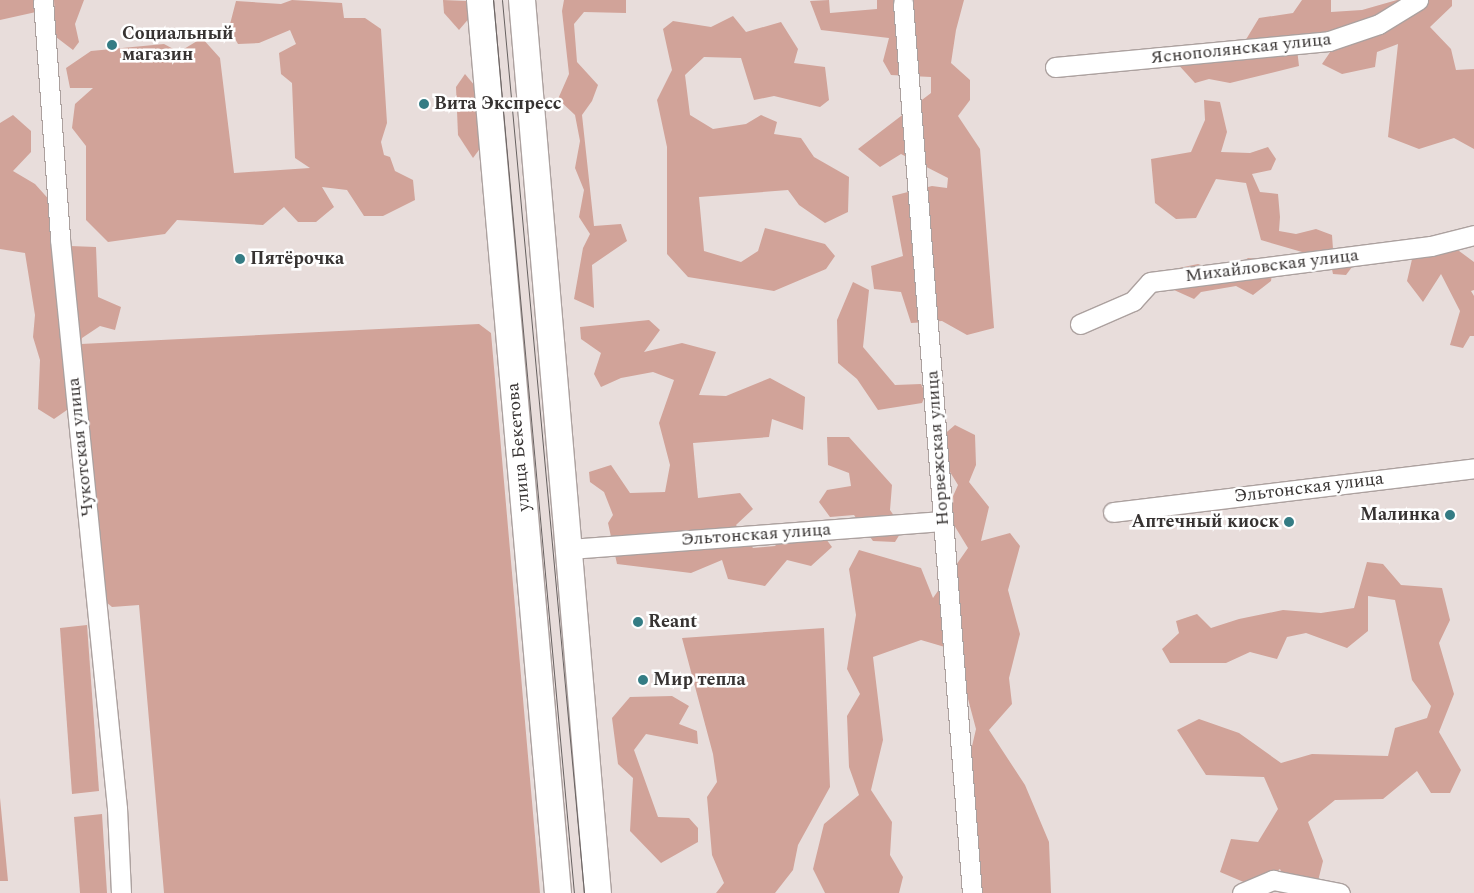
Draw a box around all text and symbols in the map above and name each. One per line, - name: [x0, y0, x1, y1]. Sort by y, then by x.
- place label: Социальный магазин: [122, 24, 234, 66]
- street label: Яснополянская улица: [1150, 29, 1332, 69]
- marker: Социальный магазин: [106, 39, 118, 51]
- place label: Вита Экспресс: [434, 93, 561, 115]
- marker: Вита Экспресс: [418, 98, 430, 110]
- street label: Михайловская улица: [1184, 245, 1360, 287]
- place label: Пятёрочка: [250, 248, 344, 270]
- marker: Пятёрочка: [234, 253, 246, 265]
- street label: Норвежская улица: [922, 370, 954, 526]
- street label: Чукотская улица: [63, 376, 99, 518]
- street label: улица Бекетова: [503, 382, 535, 512]
- street label: Эльтонская улица: [1233, 468, 1385, 508]
- place label: Малинка: [1360, 504, 1440, 526]
- marker: Малинка: [1444, 509, 1456, 521]
- place label: Аптечный киоск: [1131, 511, 1279, 533]
- marker: Аптечный киоск: [1283, 516, 1295, 528]
- street label: Эльтонская улица: [680, 519, 832, 551]
- place label: Reant: [648, 611, 697, 633]
- marker: Reant: [632, 616, 644, 628]
- place label: Мир тепла: [653, 669, 746, 691]
- marker: Мир тепла: [637, 674, 649, 686]

